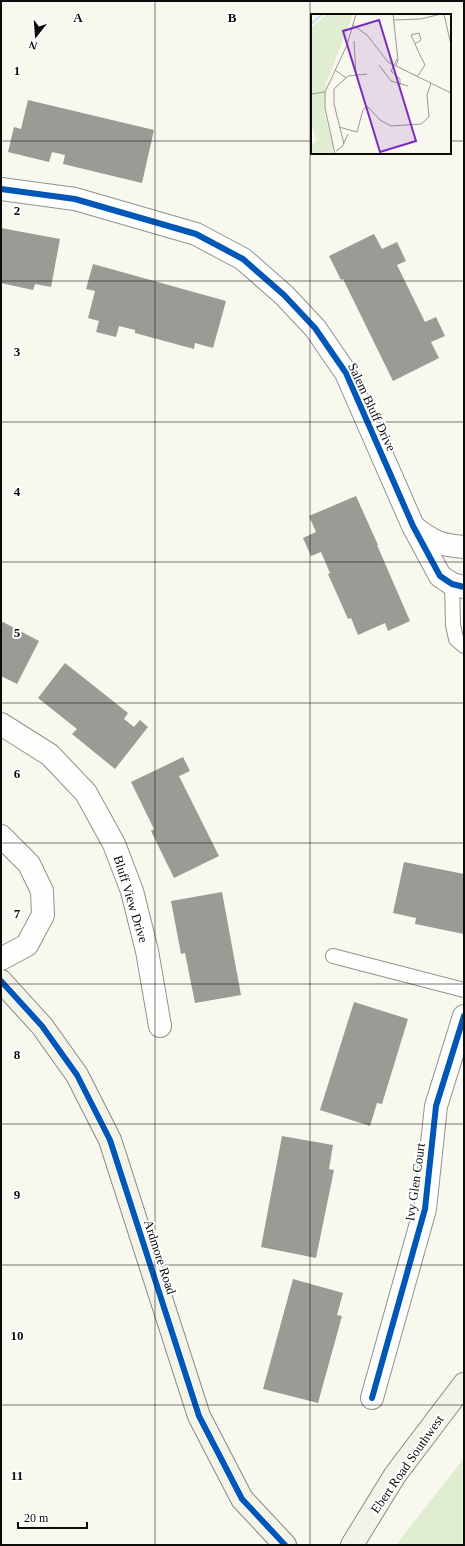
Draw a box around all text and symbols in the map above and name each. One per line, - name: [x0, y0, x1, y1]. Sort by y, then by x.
- text: A: [73, 10, 83, 25]
- text: B: [228, 10, 237, 25]
- inset map: [311, 14, 451, 154]
- north arrow: [16, 16, 56, 56]
- text: N: [27, 39, 39, 52]
- text: 1: [14, 63, 20, 78]
- text: 2: [14, 203, 20, 218]
- text: 3: [14, 344, 21, 359]
- street label: Salem Bluff Drive: [345, 360, 399, 454]
- text: 4: [14, 484, 21, 499]
- text: 5: [14, 625, 21, 640]
- text: 6: [14, 766, 21, 781]
- street label: Bluff View Drive: [111, 854, 151, 945]
- text: 7: [14, 906, 21, 921]
- text: 8: [14, 1047, 21, 1062]
- street label: Ivy Glen Court: [402, 1142, 428, 1222]
- text: 9: [14, 1187, 21, 1202]
- street label: Ardmore Road: [141, 1218, 179, 1297]
- text: 10: [11, 1328, 24, 1343]
- street label: Ebert Road Southwest: [368, 1412, 447, 1516]
- text: 11: [11, 1468, 23, 1483]
- scale bar: [18, 1504, 87, 1530]
- text: 20 m: [24, 1511, 49, 1525]

